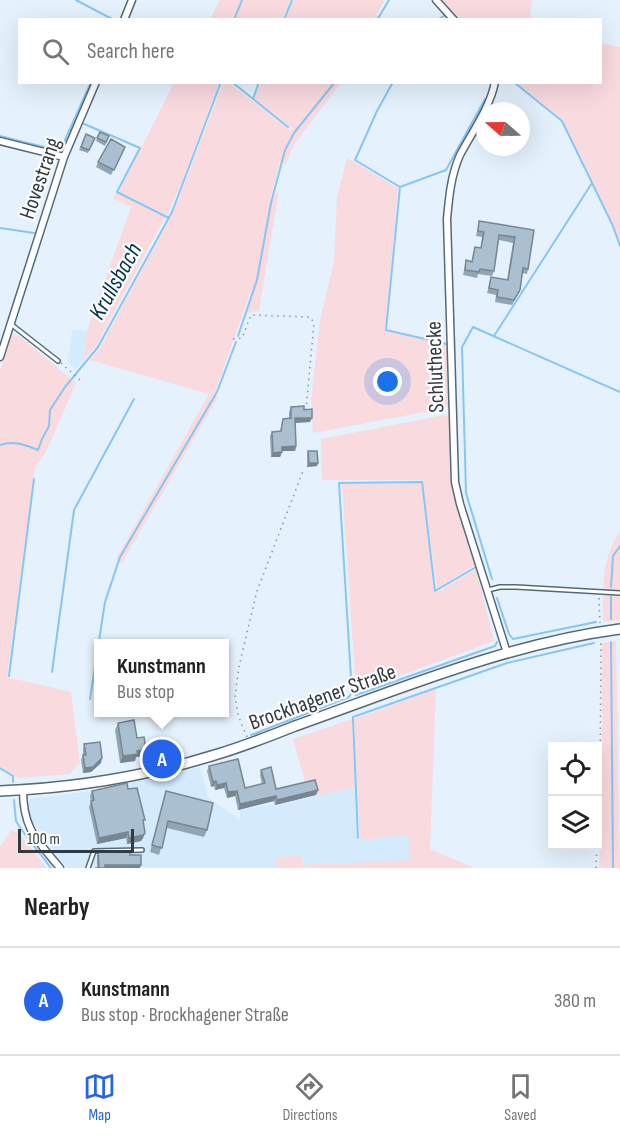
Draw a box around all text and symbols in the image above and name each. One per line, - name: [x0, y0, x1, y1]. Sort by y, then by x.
- search box: [18, 18, 602, 84]
- icon: search: [39, 35, 72, 68]
- text: Search here: [87, 38, 174, 65]
- north arrow: [476, 102, 530, 156]
- street label: Hovestrang: [14, 134, 67, 223]
- water label: Krullsbach: [83, 238, 148, 325]
- street label: Schluthecke: [420, 321, 451, 413]
- your location: [373, 367, 402, 396]
- popup: [94, 639, 229, 717]
- text: Kunstmann: [117, 653, 206, 680]
- street label: Brockhagener Straße: [245, 658, 400, 736]
- text: Bus stop: [117, 680, 174, 704]
- pin: A: [142, 736, 182, 782]
- map controls: [548, 742, 602, 850]
- button: locate: [548, 742, 602, 796]
- button: layers: [548, 796, 602, 850]
- scale bar: [18, 826, 134, 854]
- text: 100 m: [27, 830, 60, 849]
- text: Nearby: [24, 892, 90, 923]
- text: Kunstmann: [81, 976, 170, 1003]
- text: A: [39, 989, 48, 1013]
- text: 380 m: [554, 989, 596, 1013]
- text: Bus stop · Brockhagener Straße: [81, 1003, 289, 1027]
- tab: Map: [83, 1070, 116, 1125]
- tab: Directions: [282, 1070, 338, 1125]
- tab: Saved: [504, 1070, 537, 1125]

